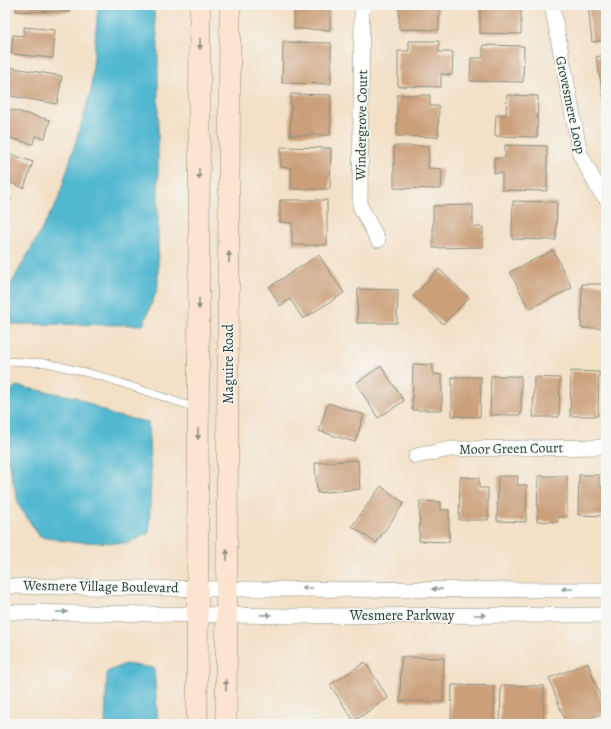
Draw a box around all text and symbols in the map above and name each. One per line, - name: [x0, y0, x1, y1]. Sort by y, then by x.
- one-way arrow: [197, 38, 203, 51]
- street label: Grovesmere Loop: [551, 54, 590, 156]
- street label: Windergrove Court: [351, 69, 372, 181]
- one-way arrow: [196, 168, 202, 181]
- one-way arrow: [226, 250, 232, 263]
- one-way arrow: [196, 298, 202, 311]
- street label: Maguire Road: [219, 323, 238, 404]
- one-way arrow: [195, 428, 201, 441]
- street label: Moor Green Court: [459, 438, 564, 459]
- one-way arrow: [224, 548, 230, 561]
- street label: Wesmere Village Boulevard: [22, 576, 179, 597]
- one-way arrow: [300, 585, 313, 591]
- one-way arrow: [430, 586, 443, 592]
- one-way arrow: [560, 586, 573, 592]
- street label: Wesmere Parkway: [349, 606, 455, 625]
- one-way arrow: [56, 609, 69, 615]
- one-way arrow: [260, 612, 273, 618]
- one-way arrow: [474, 612, 487, 618]
- one-way arrow: [223, 678, 229, 691]

